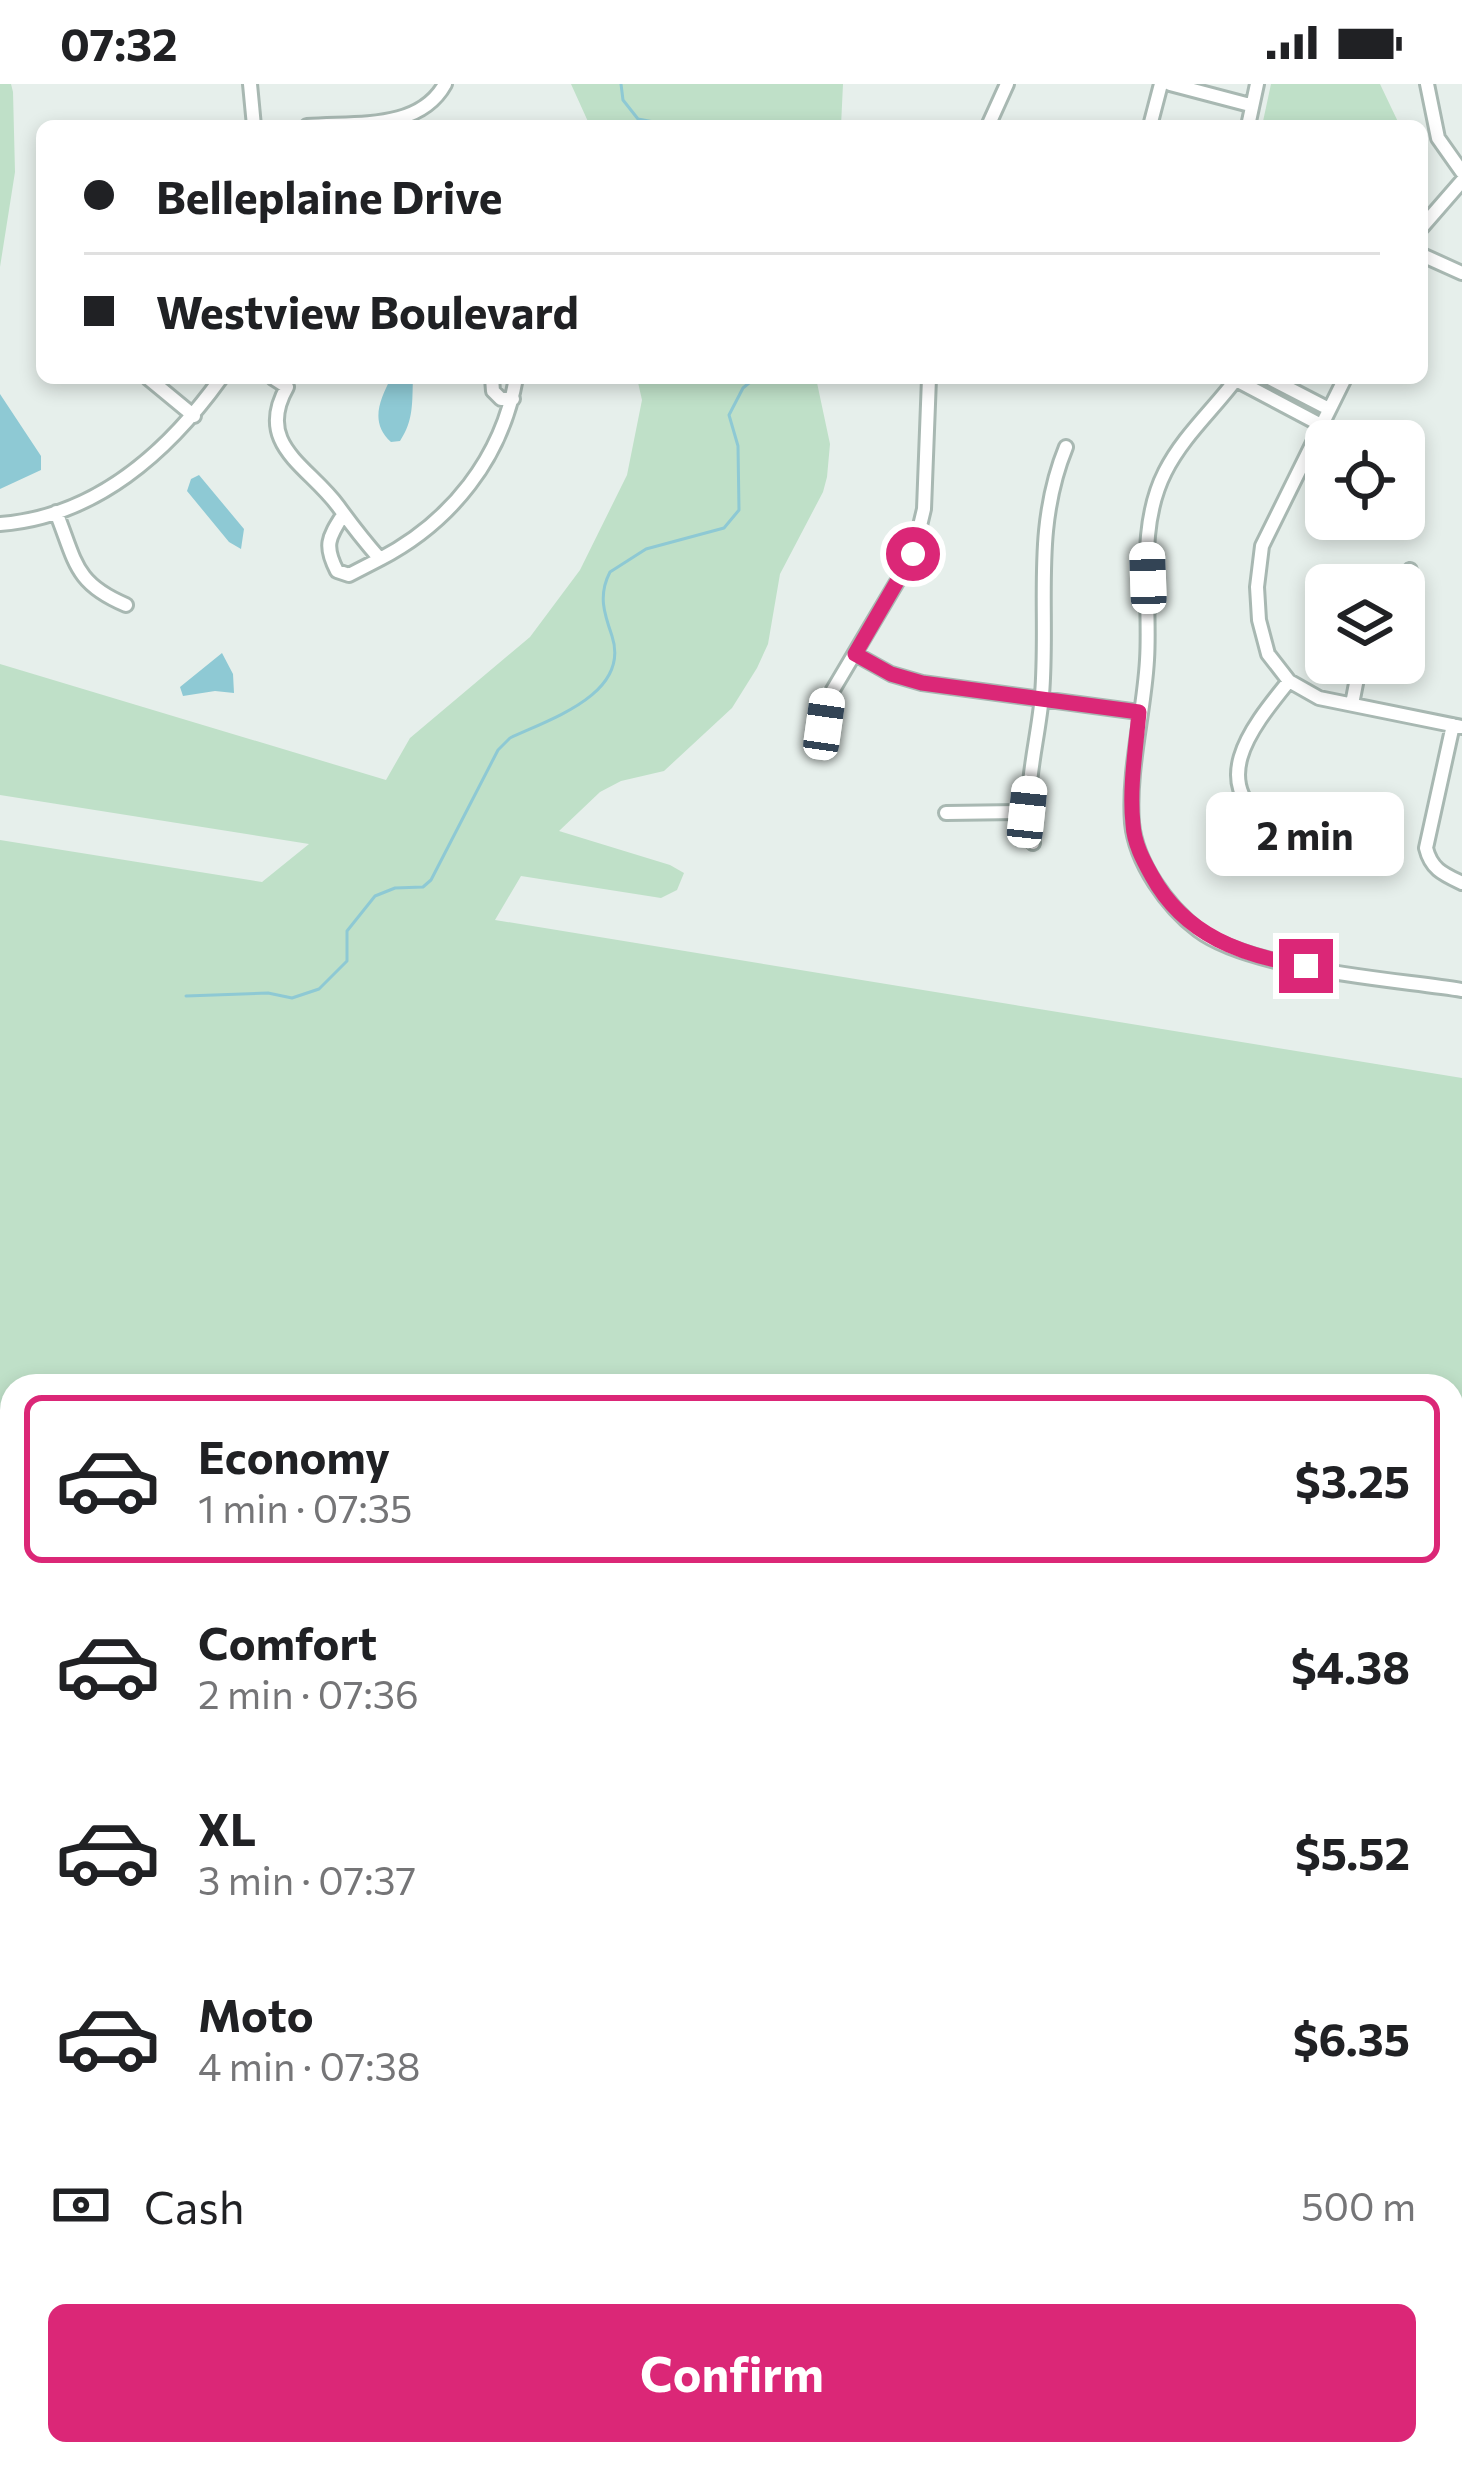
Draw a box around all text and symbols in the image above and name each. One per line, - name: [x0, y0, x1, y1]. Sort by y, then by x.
- text: 07:32: [60, 15, 178, 70]
- text: Belleplaine Drive: [156, 168, 502, 223]
- text: Westview Boulevard: [156, 283, 579, 338]
- map controls: [1305, 420, 1425, 684]
- button: locate: [1305, 420, 1425, 540]
- route start: [886, 527, 940, 581]
- car: [1129, 541, 1167, 615]
- button: layers: [1305, 564, 1425, 684]
- car: [801, 686, 847, 762]
- car: [1005, 774, 1049, 850]
- callout: 2 min: [1207, 792, 1405, 876]
- text: 2 min: [1256, 810, 1354, 858]
- route end: [1279, 939, 1333, 993]
- icon: car: [54, 1425, 162, 1533]
- text: Economy: [198, 1428, 390, 1483]
- text: $3.25: [1295, 1452, 1410, 1507]
- text: 1 min · 07:35: [198, 1483, 412, 1531]
- icon: car: [54, 1611, 162, 1719]
- text: Comfort: [198, 1614, 377, 1669]
- text: $4.38: [1291, 1638, 1410, 1693]
- text: 2 min · 07:36: [198, 1669, 419, 1717]
- icon: car: [54, 1797, 162, 1905]
- text: XL: [198, 1800, 256, 1855]
- text: $5.52: [1295, 1824, 1410, 1879]
- text: 3 min · 07:37: [198, 1855, 416, 1903]
- icon: car: [54, 1983, 162, 2091]
- text: Moto: [198, 1986, 314, 2041]
- text: $6.35: [1293, 2010, 1410, 2065]
- text: 4 min · 07:38: [198, 2041, 420, 2089]
- icon: cash: [48, 2172, 114, 2238]
- text: Cash: [144, 2178, 245, 2233]
- text: 500 m: [1301, 2181, 1416, 2229]
- button: Confirm: [48, 2304, 1416, 2442]

